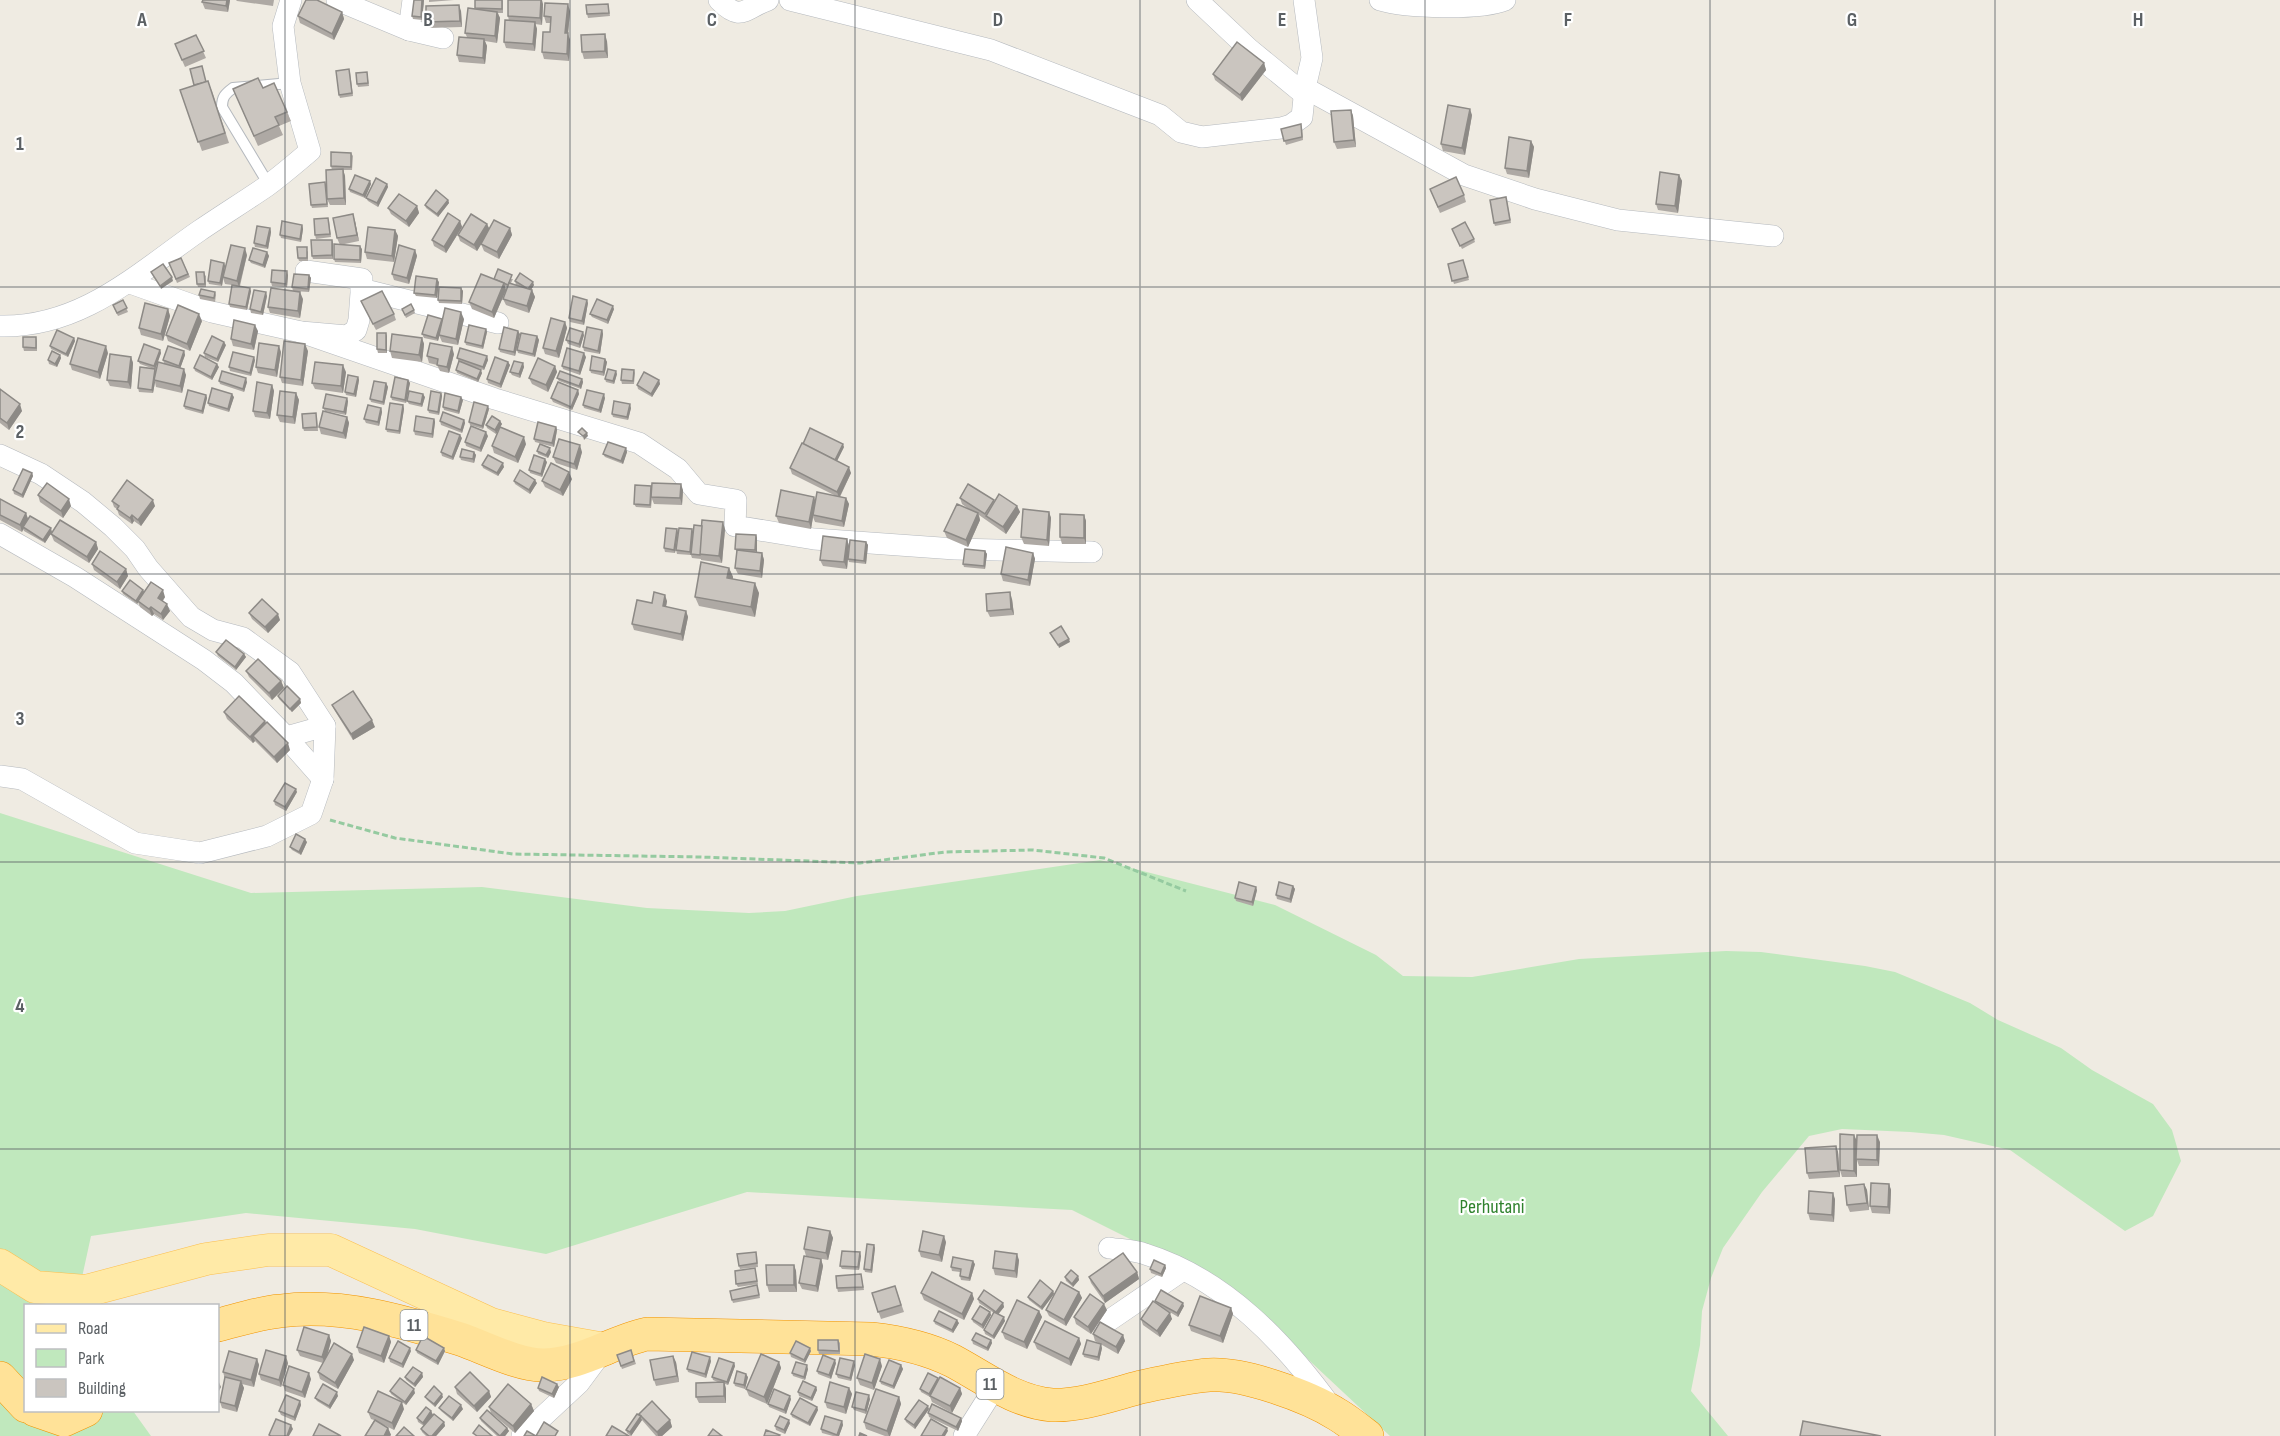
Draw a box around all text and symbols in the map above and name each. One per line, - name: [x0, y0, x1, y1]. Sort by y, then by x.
- text: A: [136, 8, 147, 32]
- text: B: [423, 8, 433, 32]
- text: C: [707, 8, 717, 32]
- text: D: [993, 8, 1003, 32]
- text: E: [1278, 8, 1286, 32]
- text: F: [1564, 8, 1572, 32]
- text: G: [1847, 8, 1857, 32]
- text: H: [2133, 8, 2143, 32]
- text: 1: [16, 132, 24, 156]
- text: 2: [16, 420, 24, 444]
- text: 3: [16, 707, 25, 731]
- text: 4: [15, 994, 25, 1018]
- park label: Perhutani: [1459, 1195, 1525, 1219]
- legend: [24, 1304, 219, 1412]
- road number: 11: [400, 1310, 428, 1340]
- text: Road: [78, 1318, 108, 1339]
- text: Park: [78, 1348, 104, 1369]
- road number: 11: [976, 1369, 1004, 1399]
- text: Building: [78, 1378, 126, 1399]

